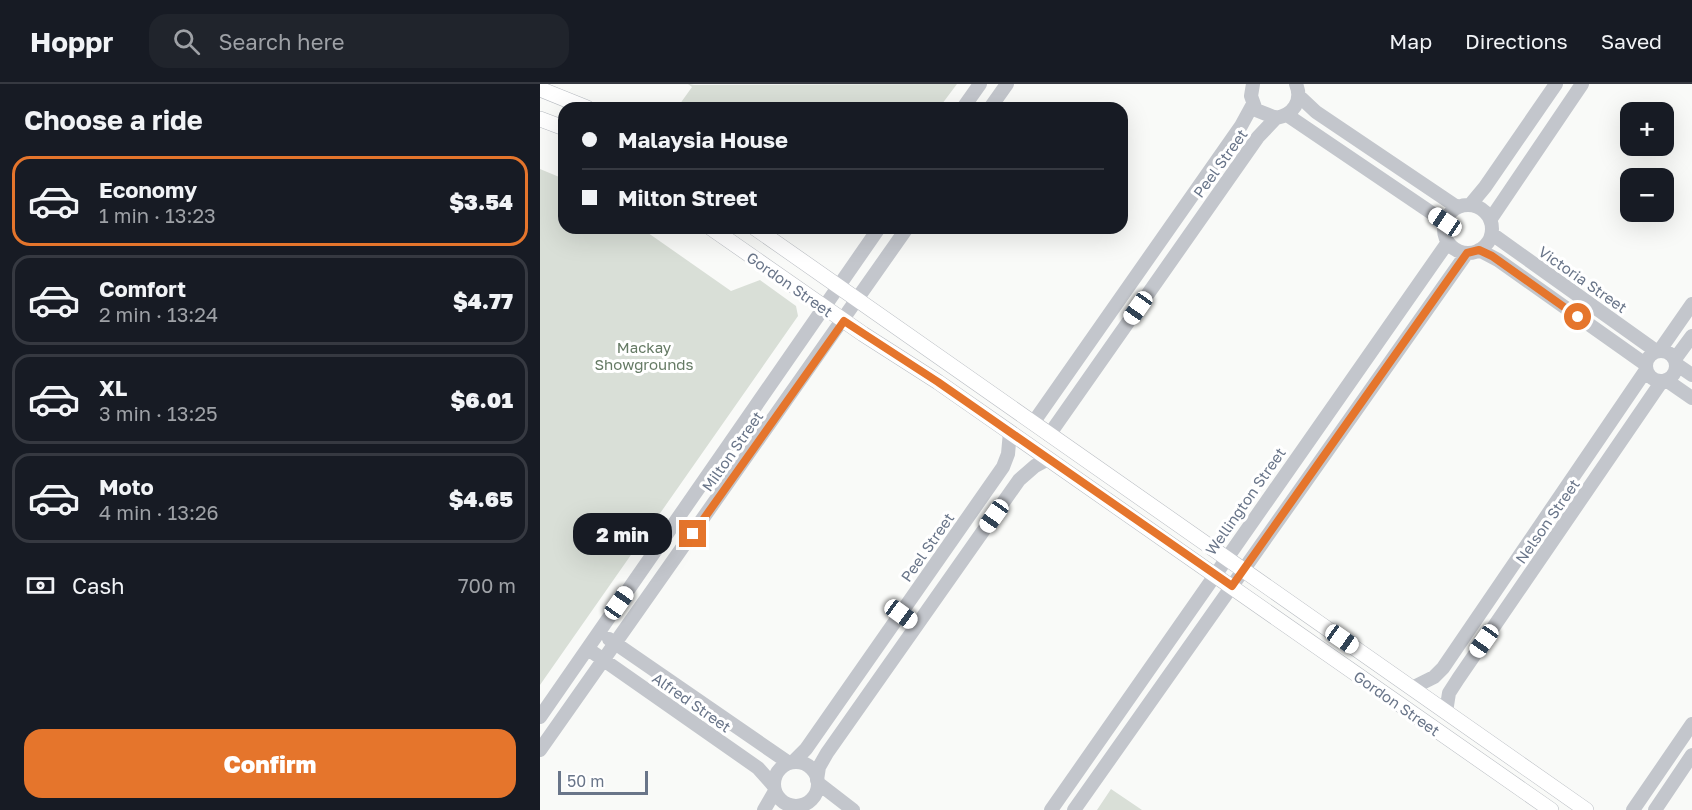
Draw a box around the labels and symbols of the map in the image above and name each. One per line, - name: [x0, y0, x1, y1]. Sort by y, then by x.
- street label: Peel Street: [1189, 125, 1251, 201]
- car: [1425, 204, 1465, 240]
- street label: Victoria Street: [1535, 242, 1631, 316]
- street label: Gordon Street: [744, 248, 836, 320]
- car: [1120, 288, 1156, 328]
- route start: [1564, 303, 1591, 330]
- park label: Mackay Showgrounds: [594, 338, 694, 373]
- street label: Milton Street: [698, 407, 766, 495]
- street label: Wellington Street: [1201, 444, 1289, 558]
- street label: Nelson Street: [1511, 475, 1583, 567]
- car: [976, 496, 1012, 536]
- street label: Peel Street: [897, 509, 957, 585]
- callout: 2 min: [573, 513, 672, 555]
- route end: [679, 520, 706, 547]
- car: [601, 583, 637, 623]
- car: [881, 596, 921, 632]
- car: [1322, 621, 1362, 657]
- car: [1466, 621, 1502, 661]
- street label: Gordon Street: [1351, 667, 1443, 739]
- street label: Alfred Street: [649, 668, 735, 736]
- scale bar: [558, 768, 648, 796]

